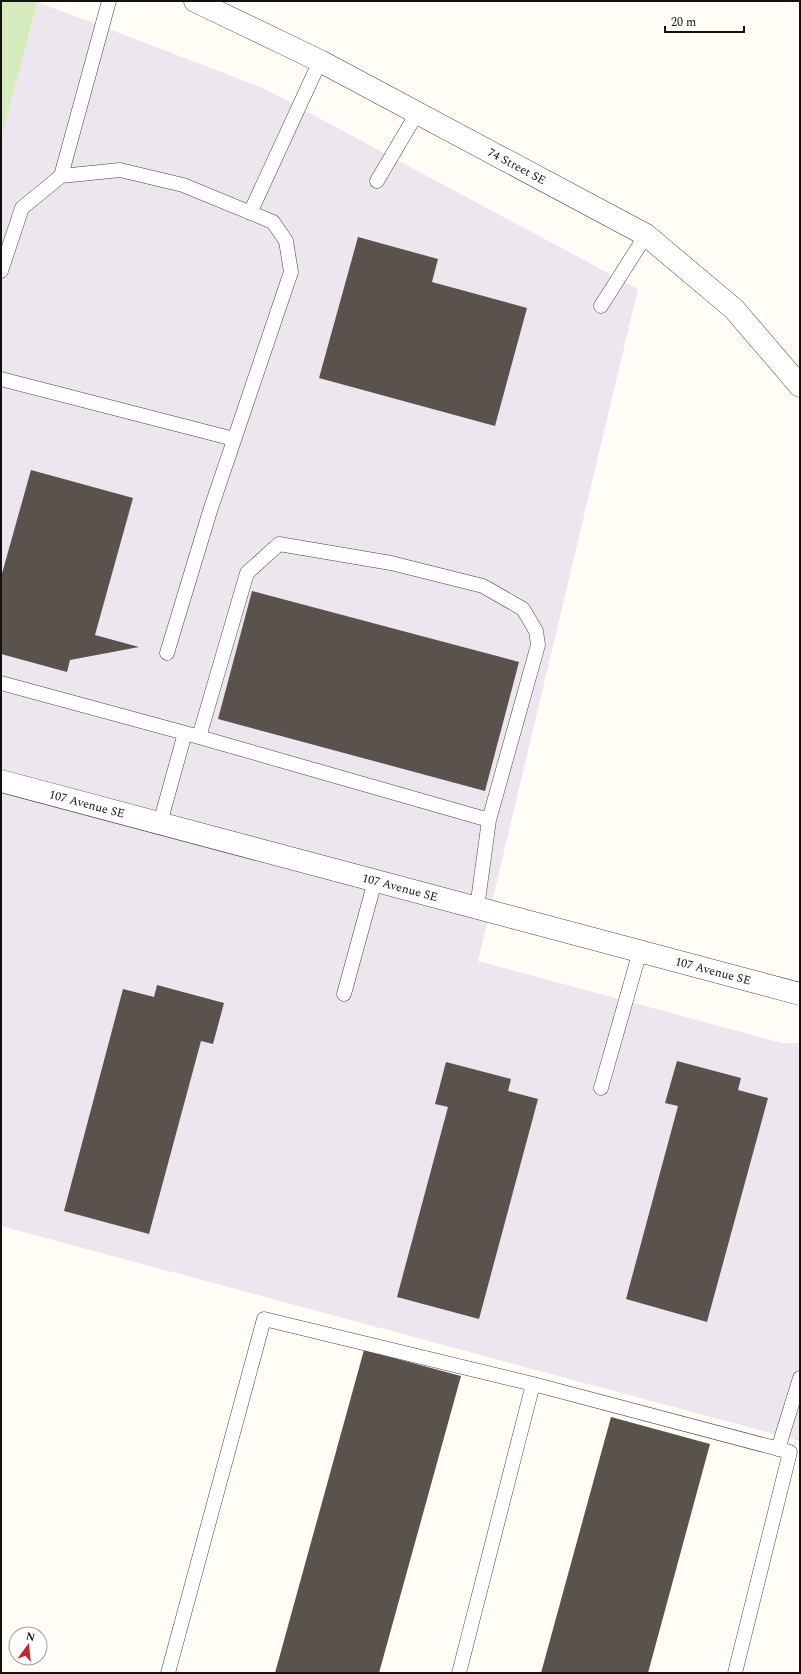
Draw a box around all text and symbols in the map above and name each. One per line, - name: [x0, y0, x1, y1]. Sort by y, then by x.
- scale bar: [665, 8, 744, 34]
- text: 20 m: [671, 13, 696, 32]
- street label: 74 Street SE: [484, 143, 549, 190]
- street label: 107 Avenue SE: [47, 785, 127, 824]
- street label: 107 Avenue SE: [360, 869, 440, 907]
- street label: 107 Avenue SE: [673, 952, 753, 991]
- north arrow: [8, 1626, 48, 1666]
- text: N: [24, 1627, 37, 1646]

